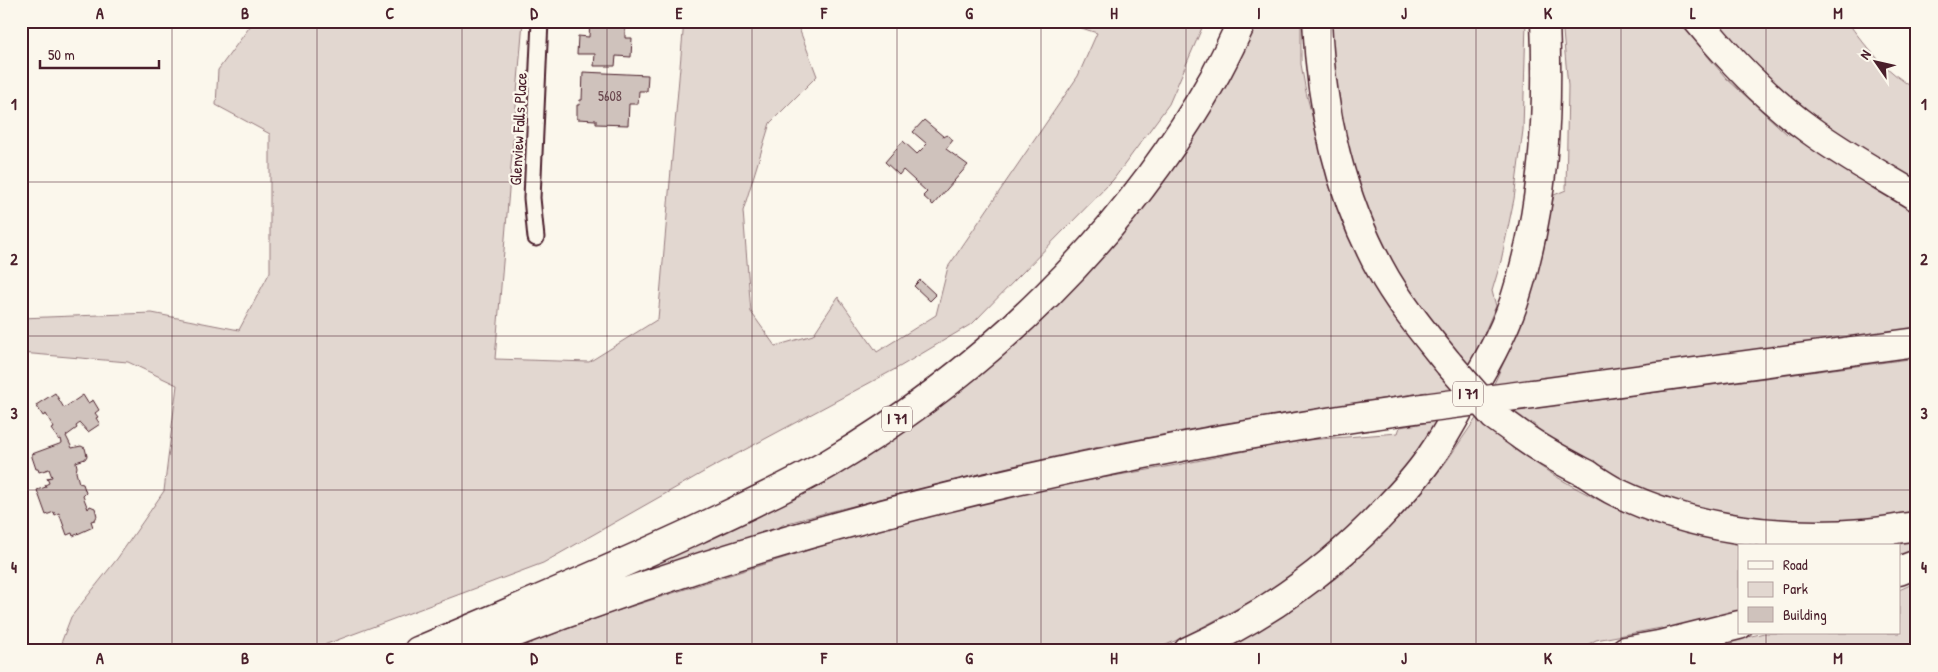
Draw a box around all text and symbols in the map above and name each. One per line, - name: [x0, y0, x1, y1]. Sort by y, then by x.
- text: A: [96, 2, 104, 24]
- text: B: [241, 2, 249, 24]
- text: C: [386, 2, 395, 24]
- text: D: [530, 2, 538, 24]
- text: E: [675, 2, 683, 24]
- text: F: [820, 2, 828, 24]
- text: G: [965, 2, 973, 24]
- text: H: [1110, 2, 1118, 24]
- text: I: [1257, 2, 1261, 24]
- text: J: [1401, 2, 1407, 24]
- text: K: [1544, 2, 1553, 24]
- text: L: [1690, 2, 1696, 24]
- text: M: [1833, 2, 1843, 24]
- scale bar: [40, 38, 159, 70]
- north arrow: [1850, 38, 1900, 88]
- text: 50 m: [48, 44, 75, 65]
- text: N: [1855, 46, 1875, 63]
- street label: Glenview Falls Place: [504, 71, 532, 186]
- house number: 5608: [598, 86, 622, 105]
- text: 1: [11, 93, 17, 115]
- text: 1: [1921, 93, 1927, 115]
- text: 2: [10, 248, 18, 270]
- text: 2: [1920, 248, 1928, 270]
- road number: I 71: [1453, 382, 1483, 406]
- text: 3: [10, 402, 18, 424]
- text: 3: [1920, 402, 1928, 424]
- road number: I 71: [882, 406, 912, 432]
- legend: [1738, 544, 1900, 634]
- text: Road: [1783, 554, 1808, 575]
- text: 4: [11, 556, 17, 578]
- text: 4: [1921, 556, 1927, 578]
- text: Park: [1783, 578, 1808, 599]
- text: Building: [1783, 604, 1827, 625]
- text: A: [96, 647, 104, 669]
- text: B: [241, 647, 249, 669]
- text: C: [386, 647, 395, 669]
- text: D: [530, 647, 538, 669]
- text: E: [675, 647, 683, 669]
- text: F: [820, 647, 828, 669]
- text: G: [965, 647, 973, 669]
- text: H: [1110, 647, 1118, 669]
- text: I: [1257, 647, 1261, 669]
- text: J: [1401, 647, 1407, 669]
- text: K: [1544, 647, 1553, 669]
- text: L: [1690, 647, 1696, 669]
- text: M: [1833, 647, 1843, 669]

